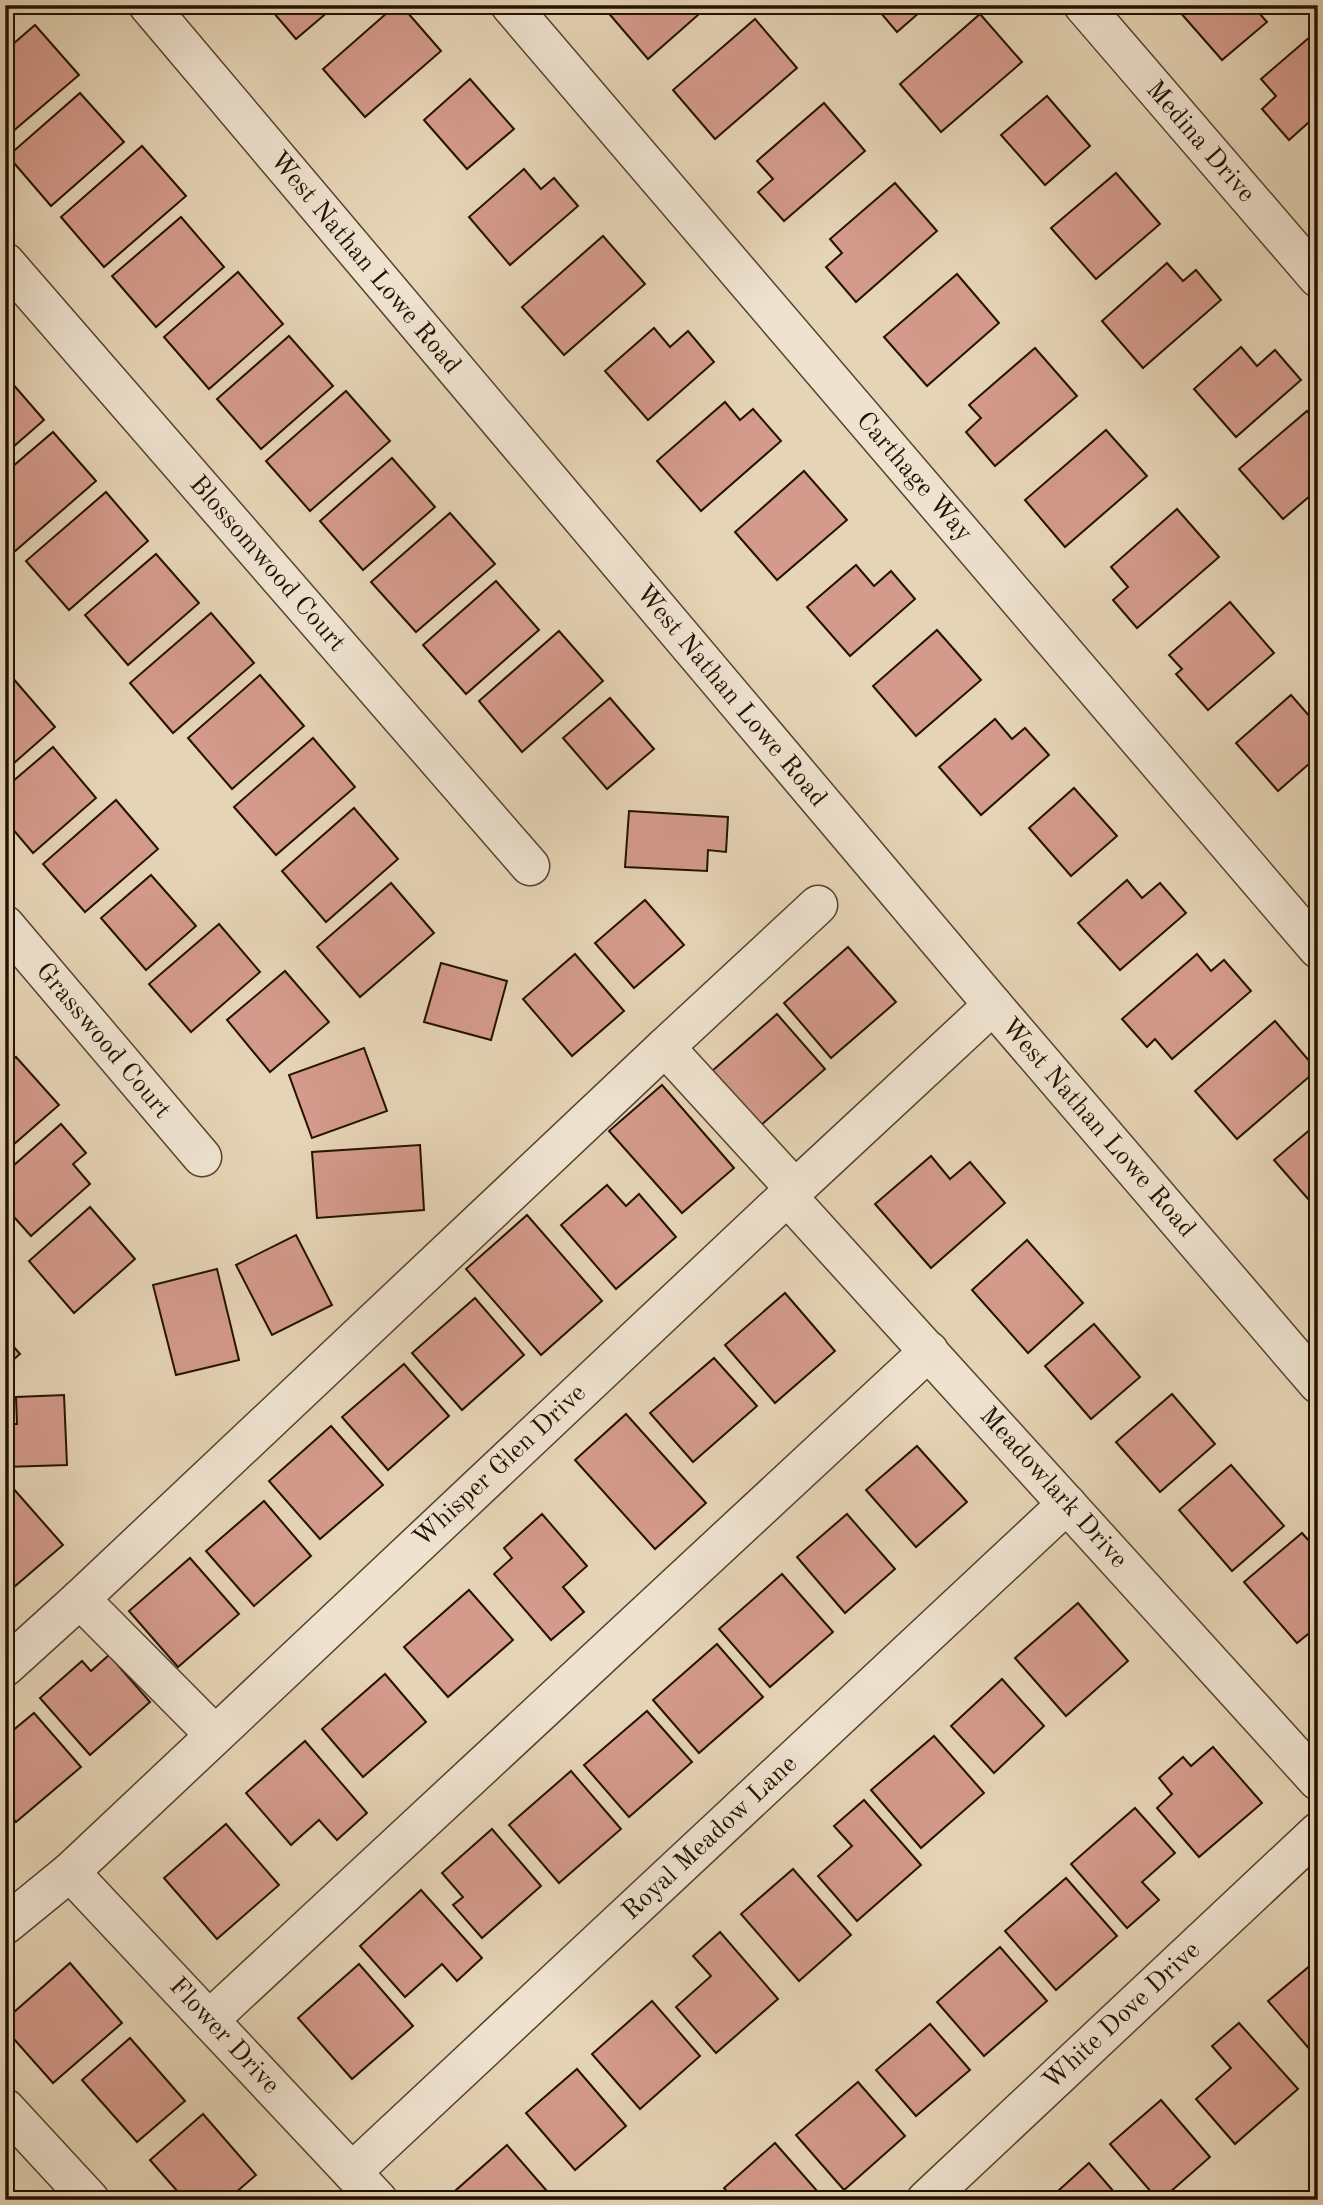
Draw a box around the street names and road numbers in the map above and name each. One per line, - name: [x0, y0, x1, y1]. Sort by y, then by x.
- street label: Medina Drive: [1141, 77, 1259, 207]
- street label: West Nathan Lowe Road: [265, 147, 465, 379]
- street label: Carthage Way: [851, 407, 977, 547]
- street label: Blossomwood Court: [184, 471, 350, 657]
- street label: West Nathan Lowe Road: [631, 580, 831, 812]
- street label: Grasswood Court: [31, 958, 175, 1124]
- street label: West Nathan Lowe Road: [996, 1013, 1200, 1243]
- street label: Whisper Glen Drive: [409, 1380, 591, 1552]
- street label: Meadowlark Drive: [974, 1403, 1132, 1573]
- street label: Royal Meadow Lane: [618, 1751, 802, 1925]
- street label: White Dove Drive: [1039, 1937, 1205, 2095]
- street label: Flower Drive: [164, 1973, 284, 2099]

